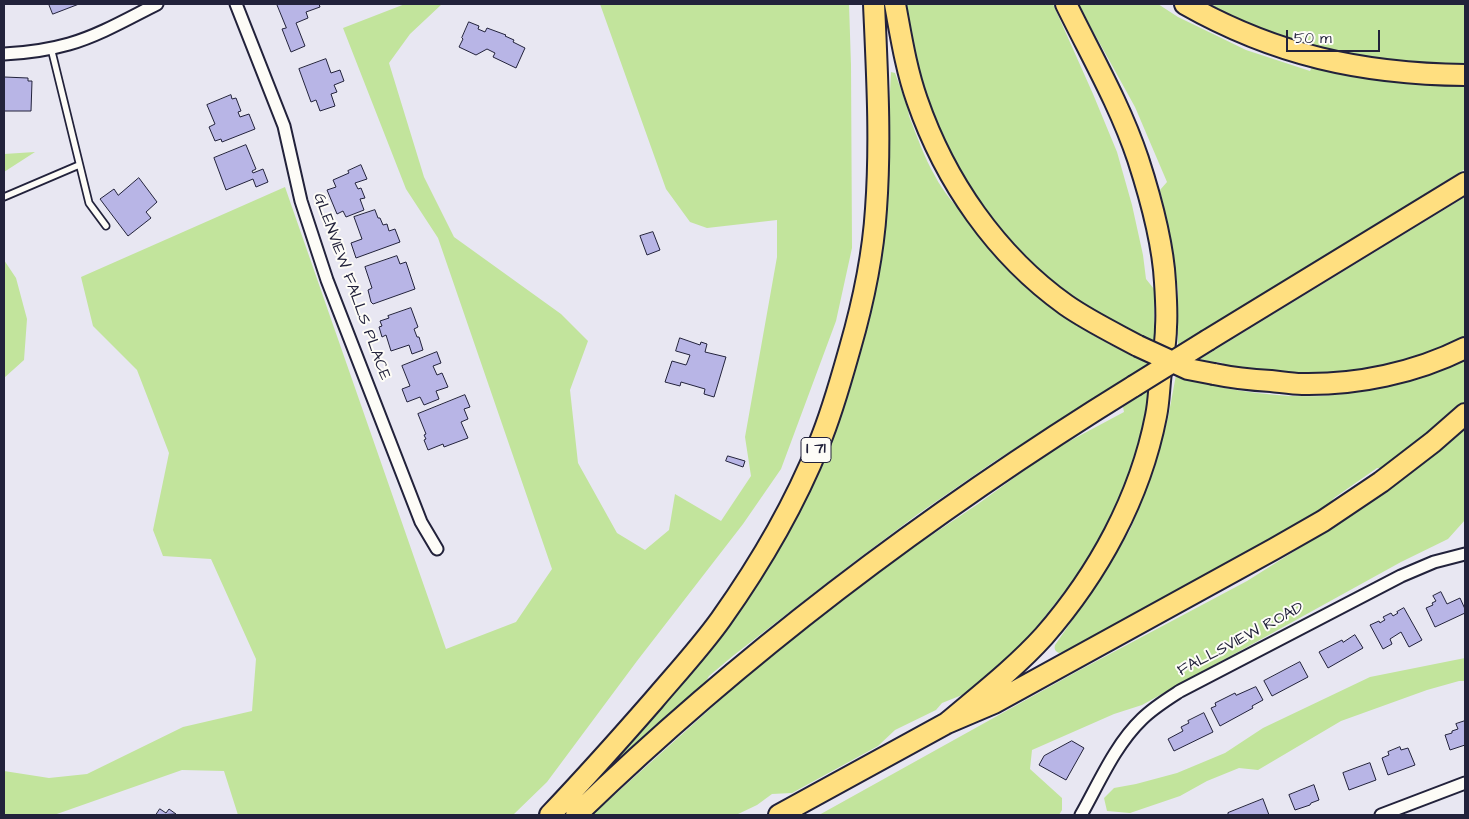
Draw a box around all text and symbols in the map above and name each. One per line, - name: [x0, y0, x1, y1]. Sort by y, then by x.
- scale bar: [1289, 20, 1383, 52]
- text: 50 m: [1294, 28, 1332, 49]
- street label: GLENVIEW FALLS PLACE: [308, 191, 394, 383]
- road number: I 71: [801, 438, 831, 462]
- street label: FALLSVIEW ROAD: [1175, 599, 1307, 681]

